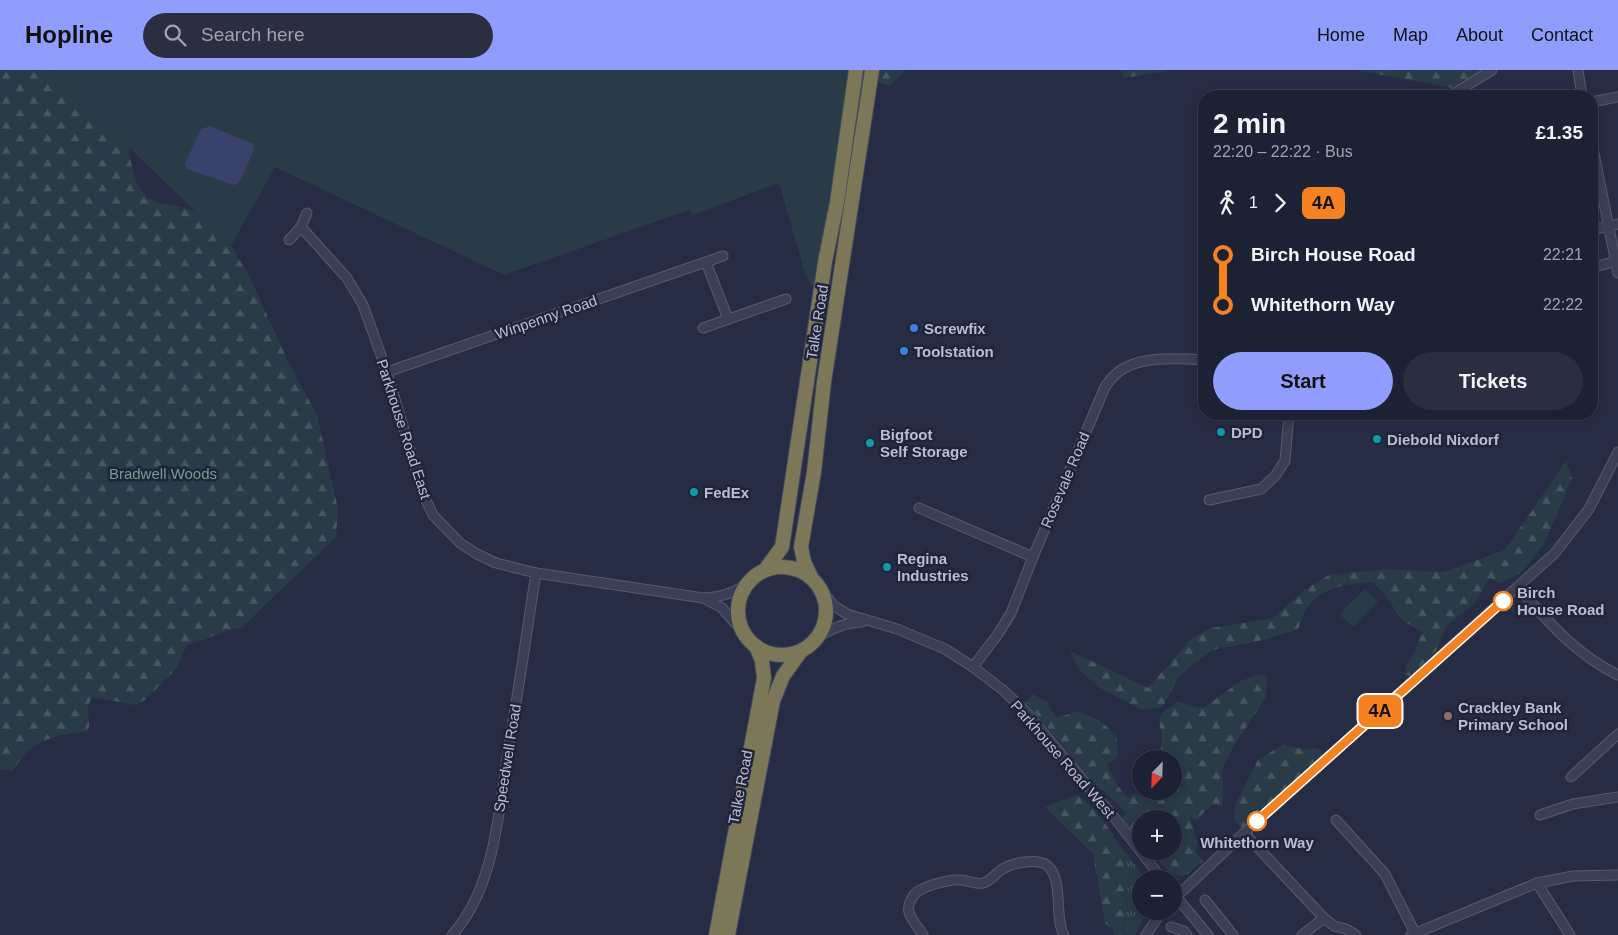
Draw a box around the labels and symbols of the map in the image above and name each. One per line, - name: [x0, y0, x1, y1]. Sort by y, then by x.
- street label: Talke Road: [803, 284, 831, 360]
- street label: Winpenny Road: [493, 292, 599, 342]
- place label: Screwfix: [924, 320, 986, 337]
- marker: Screwfix: [908, 322, 920, 334]
- place label: Toolstation: [914, 343, 994, 360]
- marker: Toolstation: [898, 345, 910, 357]
- street label: Parkhouse Road East: [373, 357, 435, 502]
- place label: DPD: [1231, 424, 1263, 441]
- place label: Bigfoot Self Storage: [880, 426, 968, 460]
- marker: DPD: [1215, 426, 1227, 438]
- street label: Rosevale Road: [1037, 429, 1093, 531]
- place label: Diebold Nixdorf: [1387, 431, 1500, 448]
- marker: Diebold Nixdorf: [1371, 433, 1383, 445]
- marker: Bigfoot Self Storage: [864, 437, 876, 449]
- park label: Bradwell Woods: [109, 465, 217, 482]
- place label: FedEx: [704, 484, 750, 501]
- marker: FedEx: [688, 486, 700, 498]
- place label: Regina Industries: [897, 550, 969, 584]
- marker: Regina Industries: [881, 561, 893, 573]
- place label: Birch House Road: [1517, 584, 1605, 618]
- marker: Birch House Road: [1493, 591, 1513, 611]
- line badge: 4A: [1358, 695, 1402, 727]
- street label: Parkhouse Road West: [1007, 697, 1119, 822]
- place label: Crackley Bank Primary School: [1458, 699, 1568, 733]
- street label: Speedwell Road: [490, 703, 524, 813]
- marker: Crackley Bank Primary School: [1442, 710, 1454, 722]
- street label: Talke Road: [724, 749, 756, 825]
- north arrow: [1132, 750, 1182, 800]
- marker: Whitethorn Way: [1247, 811, 1267, 831]
- place label: Whitethorn Way: [1200, 834, 1314, 851]

